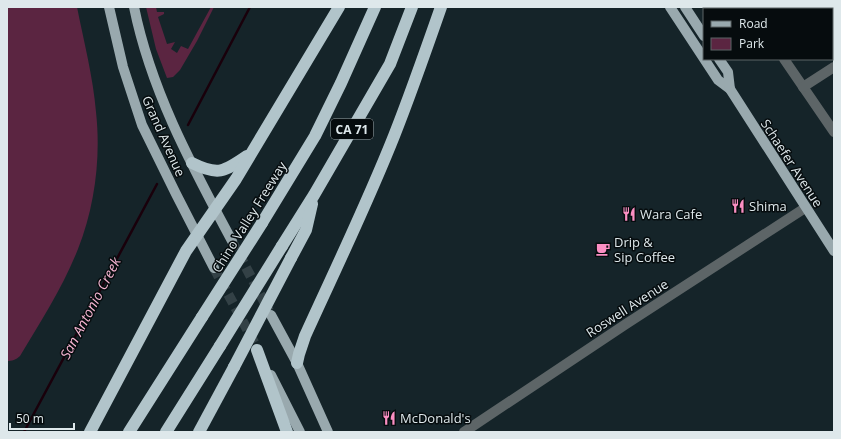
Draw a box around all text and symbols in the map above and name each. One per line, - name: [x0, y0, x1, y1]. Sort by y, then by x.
- legend: [703, 8, 833, 60]
- text: Road: [739, 15, 768, 32]
- text: Park: [739, 35, 765, 52]
- street label: Grand Avenue: [138, 93, 190, 179]
- street label: Schaefer Avenue: [757, 116, 827, 210]
- road number: CA 71: [331, 119, 373, 139]
- street label: Chino Valley Freeway: [208, 158, 291, 276]
- place label: Shima: [749, 197, 787, 215]
- restaurant icon: Shima: [730, 198, 746, 214]
- place label: Wara Cafe: [640, 205, 702, 223]
- restaurant icon: Wara Cafe: [621, 206, 637, 222]
- place label: Drip & Sip Coffee: [614, 233, 675, 266]
- cafe icon: Drip & Sip Coffee: [595, 241, 611, 257]
- water label: San Antonio Creek: [55, 253, 125, 362]
- street label: Roswell Avenue: [582, 275, 672, 341]
- scale bar: [10, 405, 74, 431]
- place label: McDonald's: [400, 409, 471, 427]
- text: 50 m: [16, 410, 44, 427]
- restaurant icon: McDonald's: [381, 410, 397, 426]

